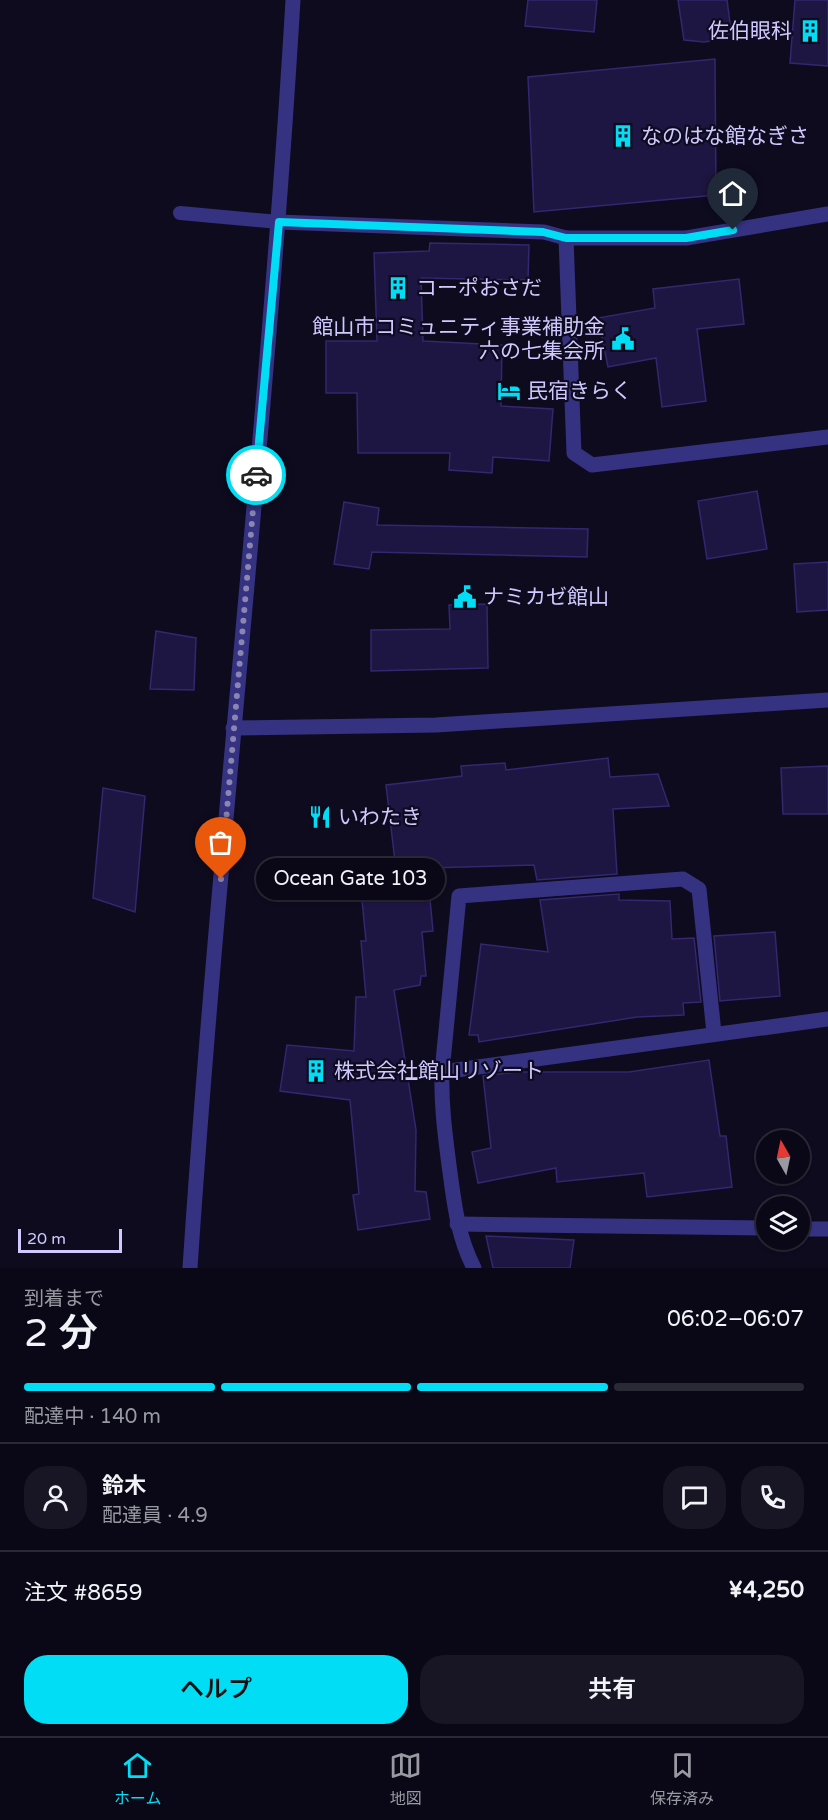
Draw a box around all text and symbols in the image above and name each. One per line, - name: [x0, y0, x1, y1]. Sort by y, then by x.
- building icon: 佐伯眼科: [797, 18, 823, 44]
- place label: 佐伯眼科: [708, 19, 792, 44]
- building icon: なのはな館なぎさ: [610, 123, 636, 149]
- place label: なのはな館なぎさ: [641, 124, 809, 149]
- pin: [707, 168, 758, 230]
- icon: home: [716, 177, 749, 210]
- building icon: コーポおさだ: [385, 275, 411, 301]
- place label: コーポおさだ: [416, 276, 542, 301]
- place label: 館山市コミュニティ事業補助金 六の七集会所: [312, 315, 605, 364]
- public building icon: 館山市コミュニティ事業補助金 六の七集会所: [610, 326, 636, 352]
- hotel icon: 民宿きらく: [496, 378, 522, 404]
- place label: 民宿きらく: [527, 379, 632, 404]
- courier: [226, 445, 286, 505]
- icon: car: [240, 459, 273, 492]
- public building icon: ナミカゼ館山: [452, 584, 478, 610]
- place label: ナミカゼ館山: [483, 585, 609, 610]
- restaurant icon: いわたき: [307, 804, 333, 830]
- place label: いわたき: [338, 805, 422, 830]
- pin: [195, 817, 246, 879]
- icon: bag: [204, 826, 237, 859]
- callout: Ocean Gate 103: [257, 858, 446, 900]
- text: Ocean Gate 103: [273, 867, 428, 891]
- building icon: 株式会社館山リゾート: [303, 1058, 329, 1084]
- place label: 株式会社館山リゾート: [334, 1059, 544, 1084]
- north arrow: [756, 1130, 810, 1184]
- map controls: [756, 1130, 810, 1250]
- button: layers: [756, 1196, 810, 1250]
- scale bar: [18, 1226, 122, 1254]
- text: 20 m: [27, 1229, 66, 1249]
- text: 到着まで: [24, 1287, 104, 1311]
- text: 06:02–06:07: [667, 1306, 804, 1332]
- text: 2 分: [24, 1310, 98, 1357]
- text: 配達中 · 140 m: [24, 1405, 161, 1429]
- button: person: [24, 1466, 87, 1529]
- button: chat: [663, 1466, 726, 1529]
- button: phone: [741, 1466, 804, 1529]
- text: 鈴木: [102, 1473, 146, 1499]
- text: 配達員 · 4.9: [102, 1504, 208, 1528]
- text: ¥4,250: [729, 1577, 804, 1603]
- text: 注文 #8659: [24, 1580, 142, 1606]
- button: ヘルプ: [24, 1655, 408, 1724]
- button: 共有: [420, 1655, 804, 1724]
- tab: ホーム: [114, 1749, 161, 1809]
- tab: 地図: [389, 1749, 422, 1809]
- tab: 保存済み: [650, 1749, 714, 1809]

